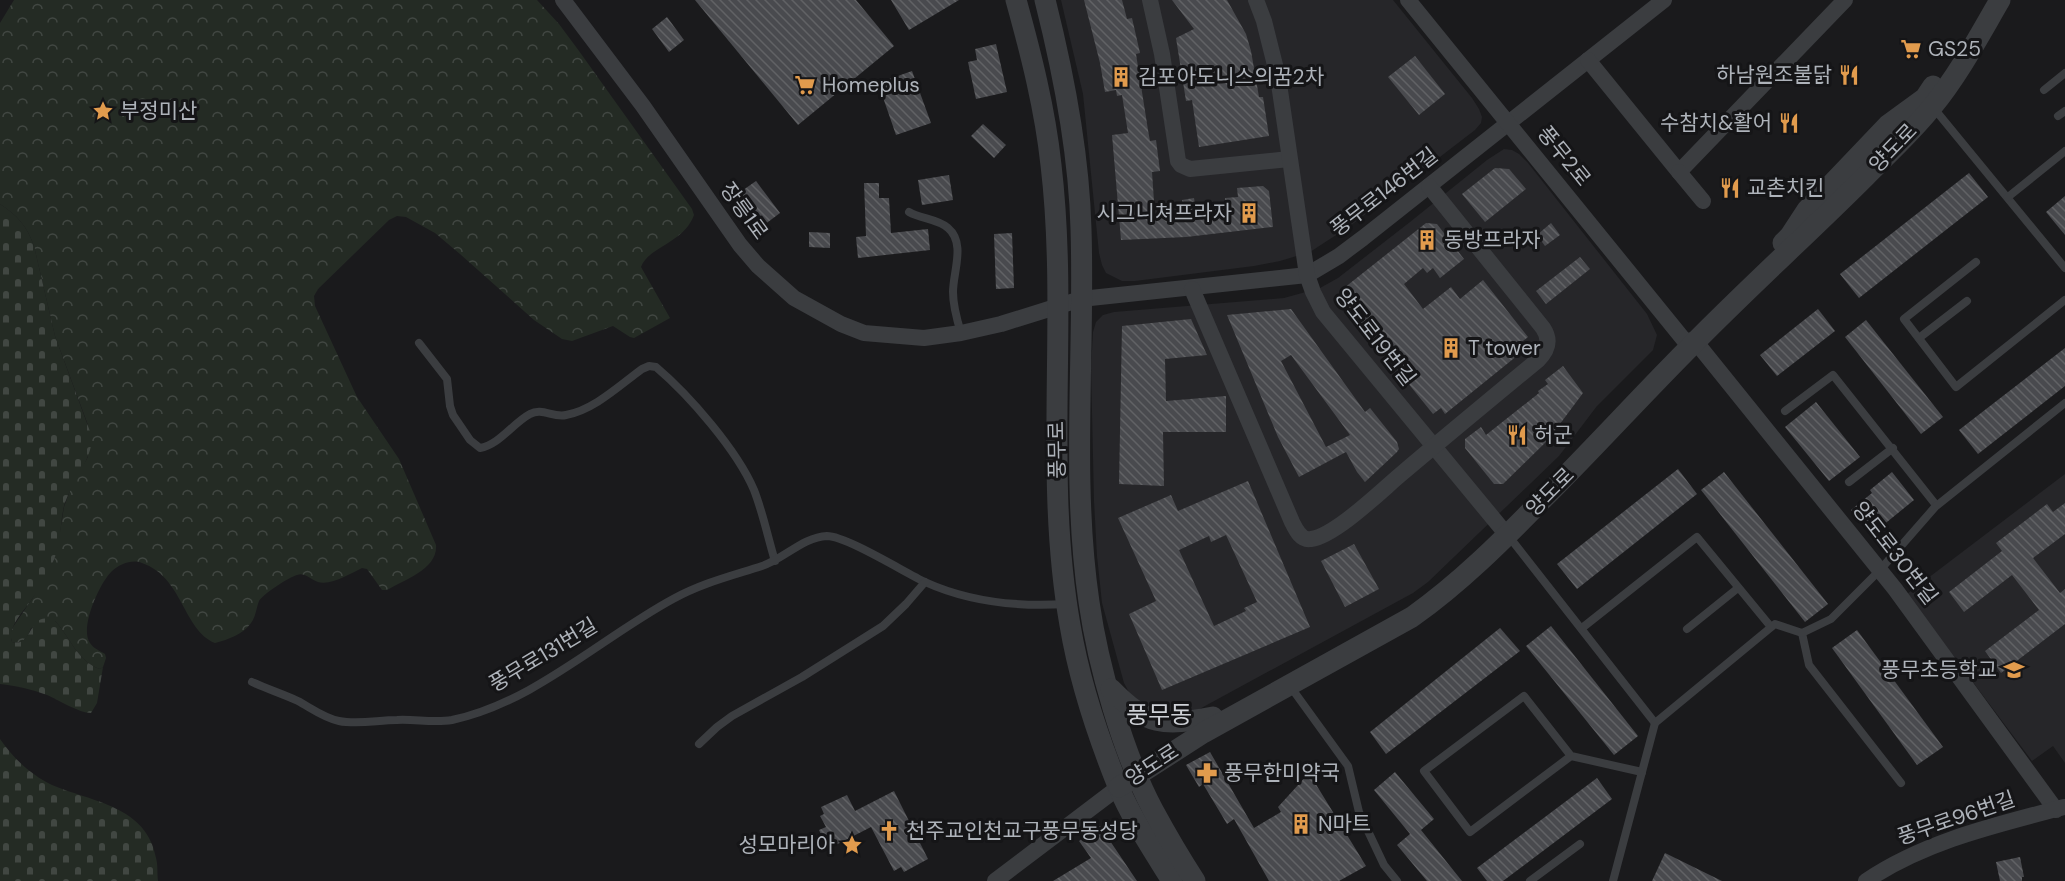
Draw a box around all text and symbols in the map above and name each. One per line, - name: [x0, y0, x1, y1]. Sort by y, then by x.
- place label: GS25: [1928, 35, 1981, 63]
- supermarket icon: GS25: [1899, 37, 1923, 61]
- place label: 하남원조불닭: [1716, 61, 1832, 89]
- place label: 김포아도니스의꿈2차: [1138, 63, 1324, 91]
- restaurant icon: 하남원조불닭: [1837, 63, 1861, 87]
- building icon: 김포아도니스의꿈2차: [1109, 65, 1133, 89]
- place label: Homeplus: [822, 71, 920, 99]
- supermarket icon: Homeplus: [793, 73, 817, 97]
- place label: 부정미산: [120, 97, 197, 125]
- place icon: 부정미산: [91, 99, 115, 123]
- place label: 수참치&활어: [1660, 109, 1772, 137]
- restaurant icon: 수참치&활어: [1777, 111, 1801, 135]
- street label: 양도로: [1863, 117, 1923, 179]
- street label: 풍무2로: [1531, 120, 1597, 192]
- street label: 풍무로146번길: [1325, 141, 1443, 243]
- place label: 교촌치킨: [1747, 174, 1824, 202]
- restaurant icon: 교촌치킨: [1718, 176, 1742, 200]
- street label: 장릉1로: [714, 177, 774, 245]
- place label: 시그니쳐프라자: [1097, 199, 1232, 227]
- building icon: 시그니쳐프라자: [1237, 201, 1261, 225]
- place label: 동방프라자: [1444, 226, 1541, 254]
- building icon: 동방프라자: [1415, 228, 1439, 252]
- street label: 양도로19번길: [1328, 283, 1422, 391]
- place label: T tower: [1468, 334, 1541, 362]
- building icon: T tower: [1439, 336, 1463, 360]
- street label: 풍무로: [1042, 421, 1072, 479]
- place label: 허군: [1534, 421, 1573, 449]
- restaurant icon: 허군: [1505, 423, 1529, 447]
- street label: 양도로: [1520, 462, 1580, 522]
- street label: 양도로30번길: [1846, 496, 1944, 610]
- street label: 풍무로131번길: [484, 612, 602, 698]
- place label: 풍무초등학교: [1881, 656, 1997, 684]
- school or university icon: 풍무초등학교: [2002, 658, 2026, 682]
- district label: 풍무동: [1126, 699, 1192, 730]
- street label: 양도로: [1120, 737, 1184, 793]
- place label: 풍무한미약국: [1224, 759, 1340, 787]
- pharmacy icon: 풍무한미약국: [1195, 761, 1219, 785]
- street label: 풍무로96번길: [1893, 785, 2019, 851]
- place label: N마트: [1318, 810, 1371, 838]
- building icon: N마트: [1289, 812, 1313, 836]
- place label: 천주교인천교구풍무동성당: [906, 817, 1138, 845]
- church icon: 천주교인천교구풍무동성당: [877, 819, 901, 843]
- place label: 성모마리아: [738, 831, 835, 859]
- place icon: 성모마리아: [840, 833, 864, 857]

